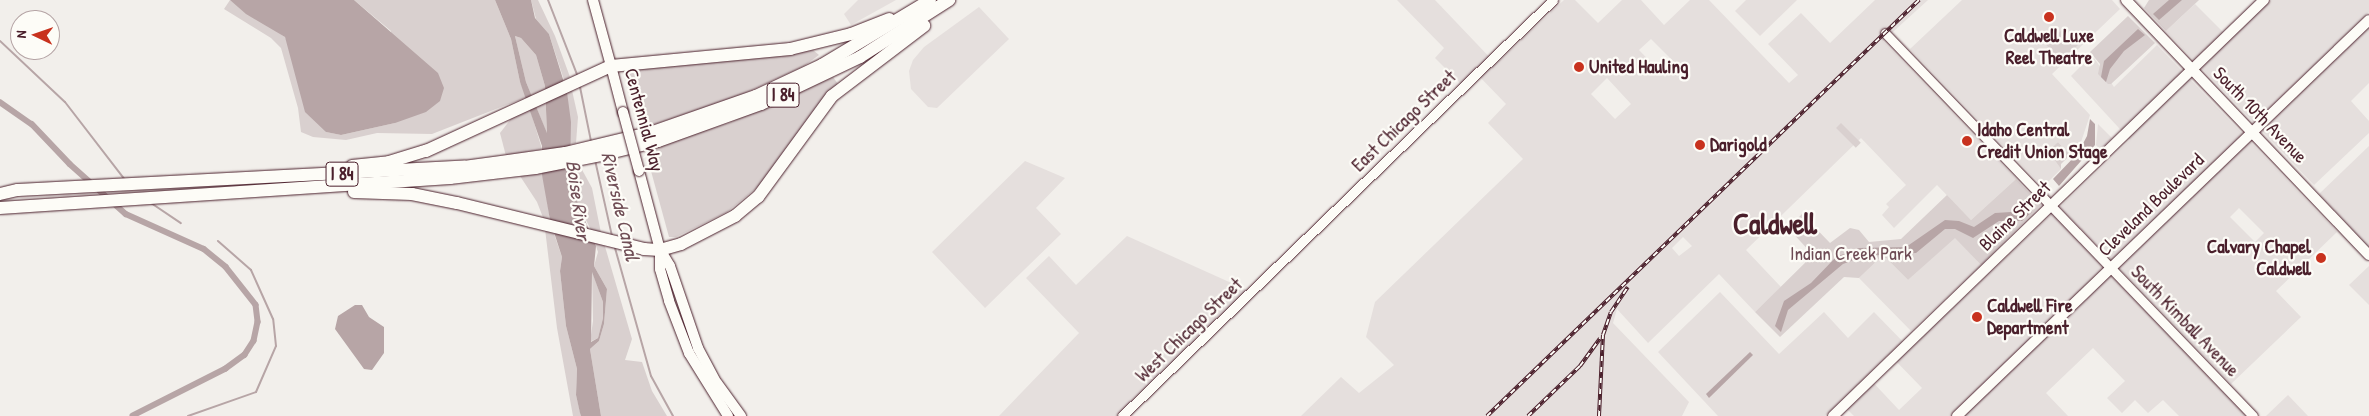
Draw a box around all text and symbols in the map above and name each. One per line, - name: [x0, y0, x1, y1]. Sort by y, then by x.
- north arrow: [10, 10, 60, 60]
- marker: Caldwell Luxe Reel Theatre: [2043, 11, 2055, 23]
- place label: Caldwell Luxe Reel Theatre: [2004, 25, 2094, 69]
- text: N: [11, 30, 30, 38]
- place label: United Hauling: [1589, 56, 1688, 78]
- marker: United Hauling: [1573, 61, 1585, 73]
- street label: South 10th Avenue: [2208, 62, 2312, 168]
- street label: East Chicago Street: [1347, 65, 1461, 177]
- street label: Centennial Way: [619, 66, 669, 174]
- road number: I 84: [766, 80, 800, 110]
- place label: Idaho Central Credit Union Stage: [1977, 119, 2107, 163]
- place label: Darigold: [1710, 134, 1767, 156]
- marker: Idaho Central Credit Union Stage: [1961, 135, 1973, 147]
- marker: Darigold: [1694, 139, 1706, 151]
- water label: Riverside Canal: [597, 149, 645, 263]
- street label: Cleveland Boulevard: [2093, 149, 2209, 261]
- road number: I 84: [324, 158, 360, 190]
- water label: Boise River: [562, 159, 596, 241]
- street label: Blaine Street: [1974, 176, 2056, 256]
- district label: Caldwell: [1733, 207, 1817, 241]
- place label: Calvary Chapel Caldwell: [2207, 236, 2311, 280]
- park label: Indian Creek Park: [1790, 243, 1912, 265]
- marker: Calvary Chapel Caldwell: [2315, 252, 2327, 264]
- street label: South Kimball Avenue: [2126, 261, 2244, 381]
- street label: West Chicago Street: [1131, 273, 1247, 387]
- place label: Caldwell Fire Department: [1987, 295, 2072, 339]
- marker: Caldwell Fire Department: [1971, 311, 1983, 323]

